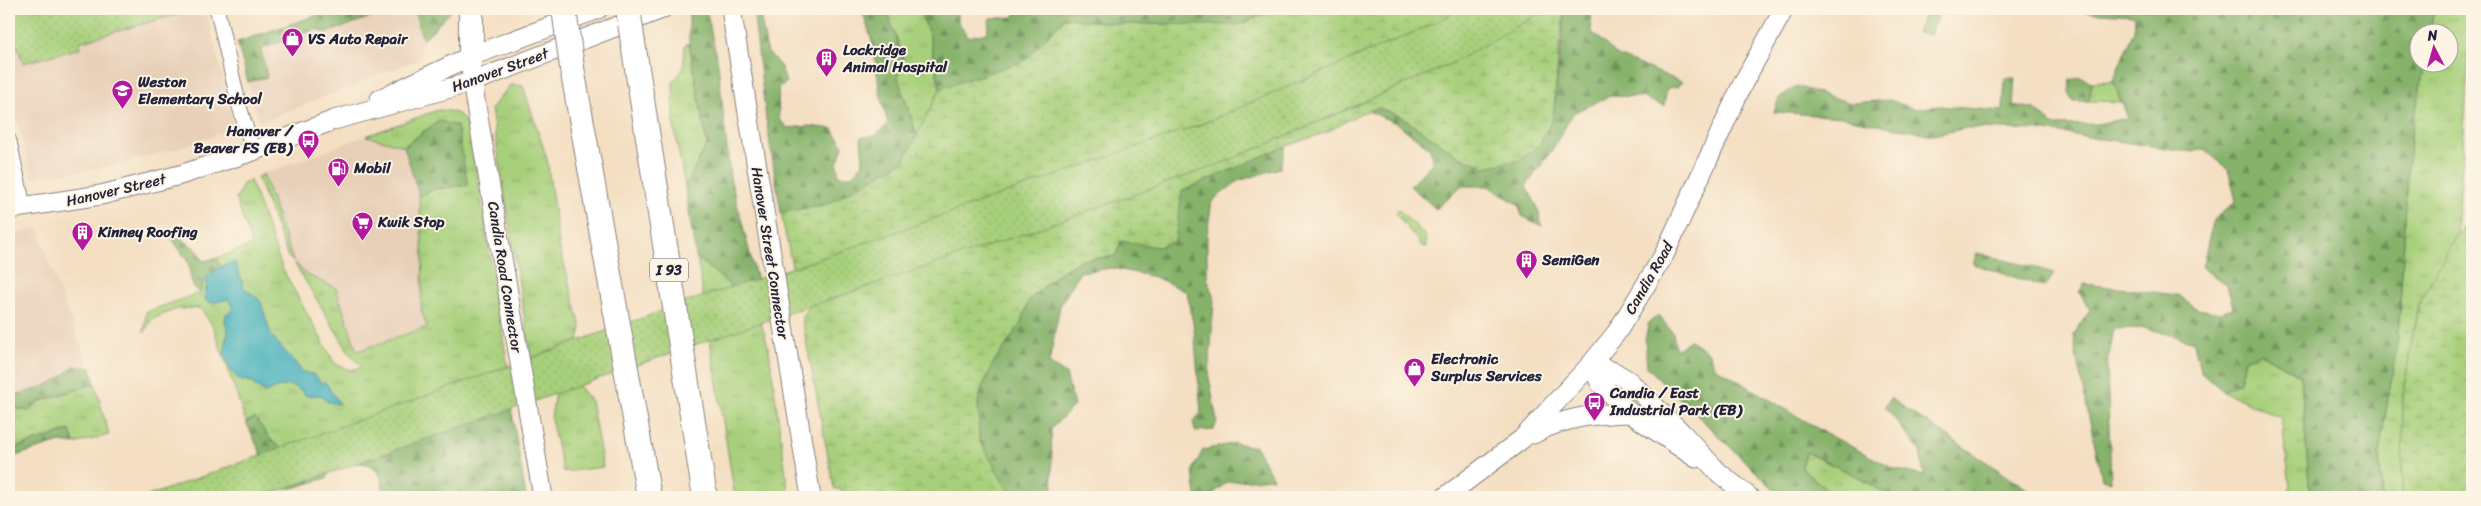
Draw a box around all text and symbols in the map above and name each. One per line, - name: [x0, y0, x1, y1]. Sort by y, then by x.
- north arrow: [2408, 22, 2458, 72]
- text: N: [2426, 23, 2439, 49]
- place label: VS Auto Repair: [308, 26, 409, 52]
- shop icon: VS Auto Repair: [280, 27, 304, 58]
- place label: Lockridge Animal Hospital: [842, 37, 948, 80]
- street label: Hanover Street: [448, 40, 553, 100]
- building icon: Lockridge Animal Hospital: [815, 47, 839, 78]
- place label: Weston Elementary School: [138, 69, 263, 112]
- school or university icon: Weston Elementary School: [110, 79, 134, 110]
- place label: Hanover / Beaver FS (EB): [194, 118, 295, 161]
- bus stop icon: Hanover / Beaver FS (EB): [296, 128, 320, 159]
- place label: Mobil: [353, 155, 391, 181]
- fuel station icon: Mobil: [326, 156, 350, 187]
- street label: Hanover Street Connector: [744, 165, 797, 342]
- street label: Hanover Street: [64, 166, 169, 214]
- street label: Candia Road Connector: [480, 199, 530, 355]
- place label: Kwik Stop: [377, 209, 445, 235]
- supermarket icon: Kwik Stop: [350, 210, 374, 241]
- place label: Kinney Roofing: [97, 219, 198, 245]
- building icon: Kinney Roofing: [70, 220, 94, 251]
- street label: Candia Road: [1618, 236, 1681, 319]
- place label: SemiGen: [1541, 247, 1600, 273]
- building icon: SemiGen: [1514, 248, 1538, 279]
- road number: I 93: [650, 258, 688, 282]
- place label: Electronic Surplus Services: [1430, 346, 1543, 389]
- shop icon: Electronic Surplus Services: [1403, 356, 1427, 387]
- place label: Candia / East Industrial Park (EB): [1609, 380, 1743, 423]
- bus stop icon: Candia / East Industrial Park (EB): [1582, 390, 1606, 421]

